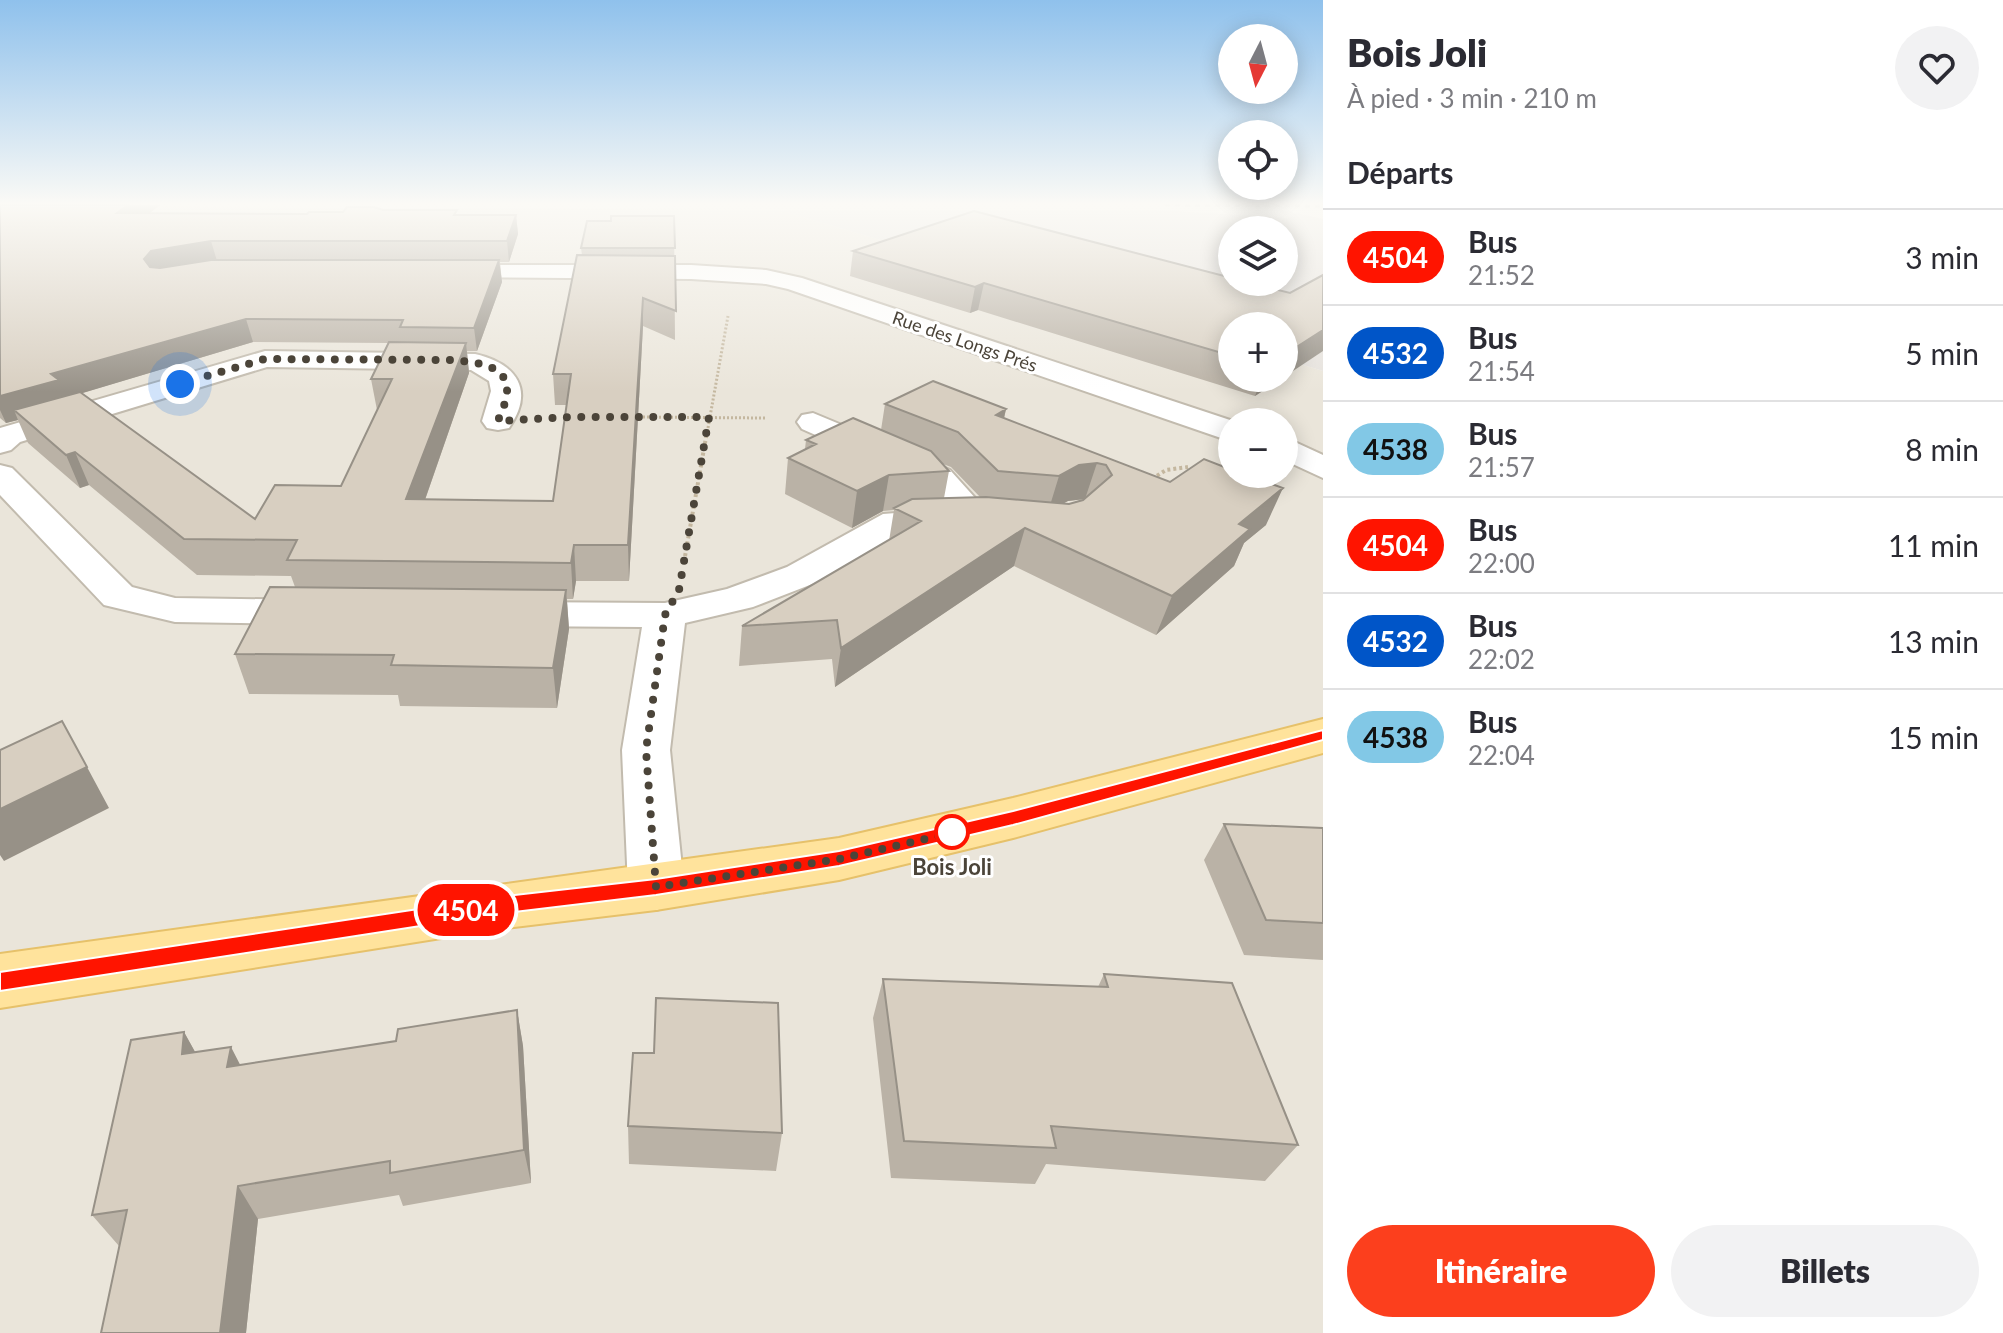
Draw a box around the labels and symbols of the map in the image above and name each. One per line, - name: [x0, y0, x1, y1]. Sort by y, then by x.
- north arrow: [1218, 24, 1298, 104]
- street label: Rue des Longs Prés: [890, 306, 1041, 376]
- your location: [160, 364, 200, 404]
- marker: Bois Joli: [935, 815, 969, 849]
- place label: Bois Joli: [912, 853, 992, 880]
- line badge: 4504: [410, 884, 522, 936]

